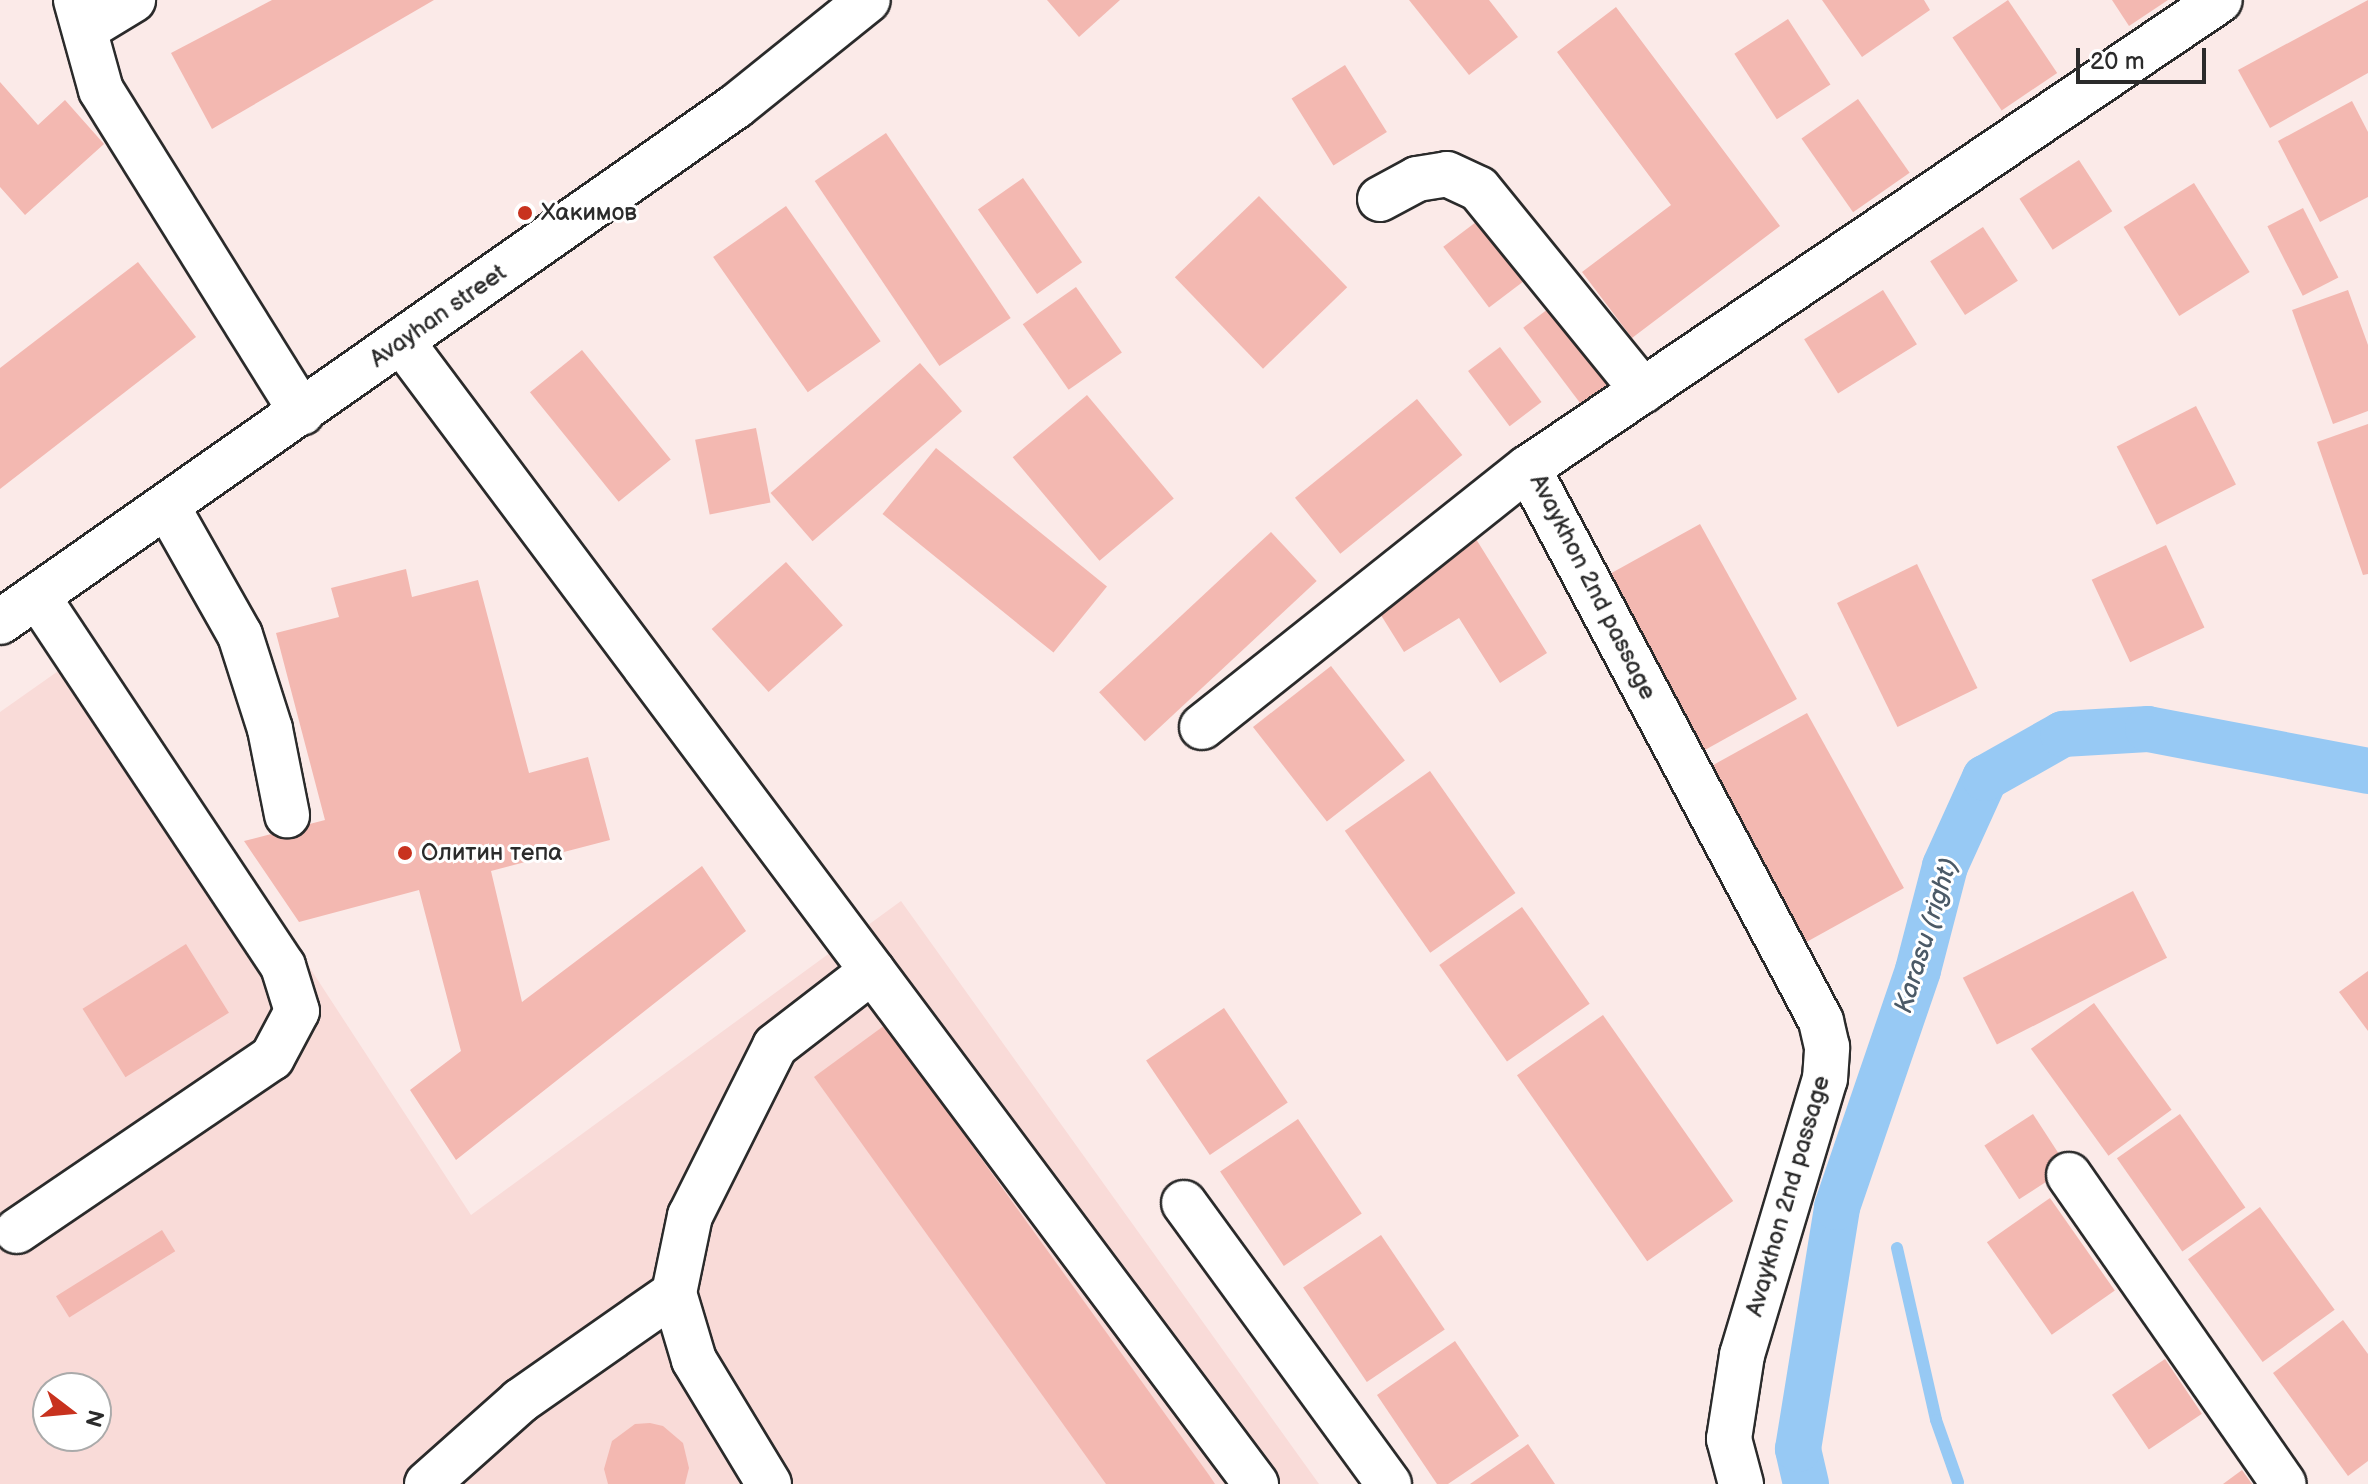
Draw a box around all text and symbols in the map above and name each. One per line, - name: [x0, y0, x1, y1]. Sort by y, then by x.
- scale bar: [2080, 32, 2210, 82]
- text: 20 m: [2090, 47, 2145, 76]
- place label: Хакимов: [541, 199, 637, 227]
- marker: Хакимов: [516, 204, 534, 222]
- street label: Avayhan street: [364, 258, 512, 374]
- street label: Avaykhon 2nd passage: [1524, 469, 1662, 705]
- place label: Олитин тепа: [421, 839, 563, 867]
- marker: Олитин тепа: [396, 844, 414, 862]
- water label: Karasu (right): [1889, 855, 1965, 1017]
- street label: Avaykhon 2nd passage: [1740, 1072, 1836, 1320]
- north arrow: [32, 1372, 112, 1452]
- text: N: [78, 1407, 109, 1430]

